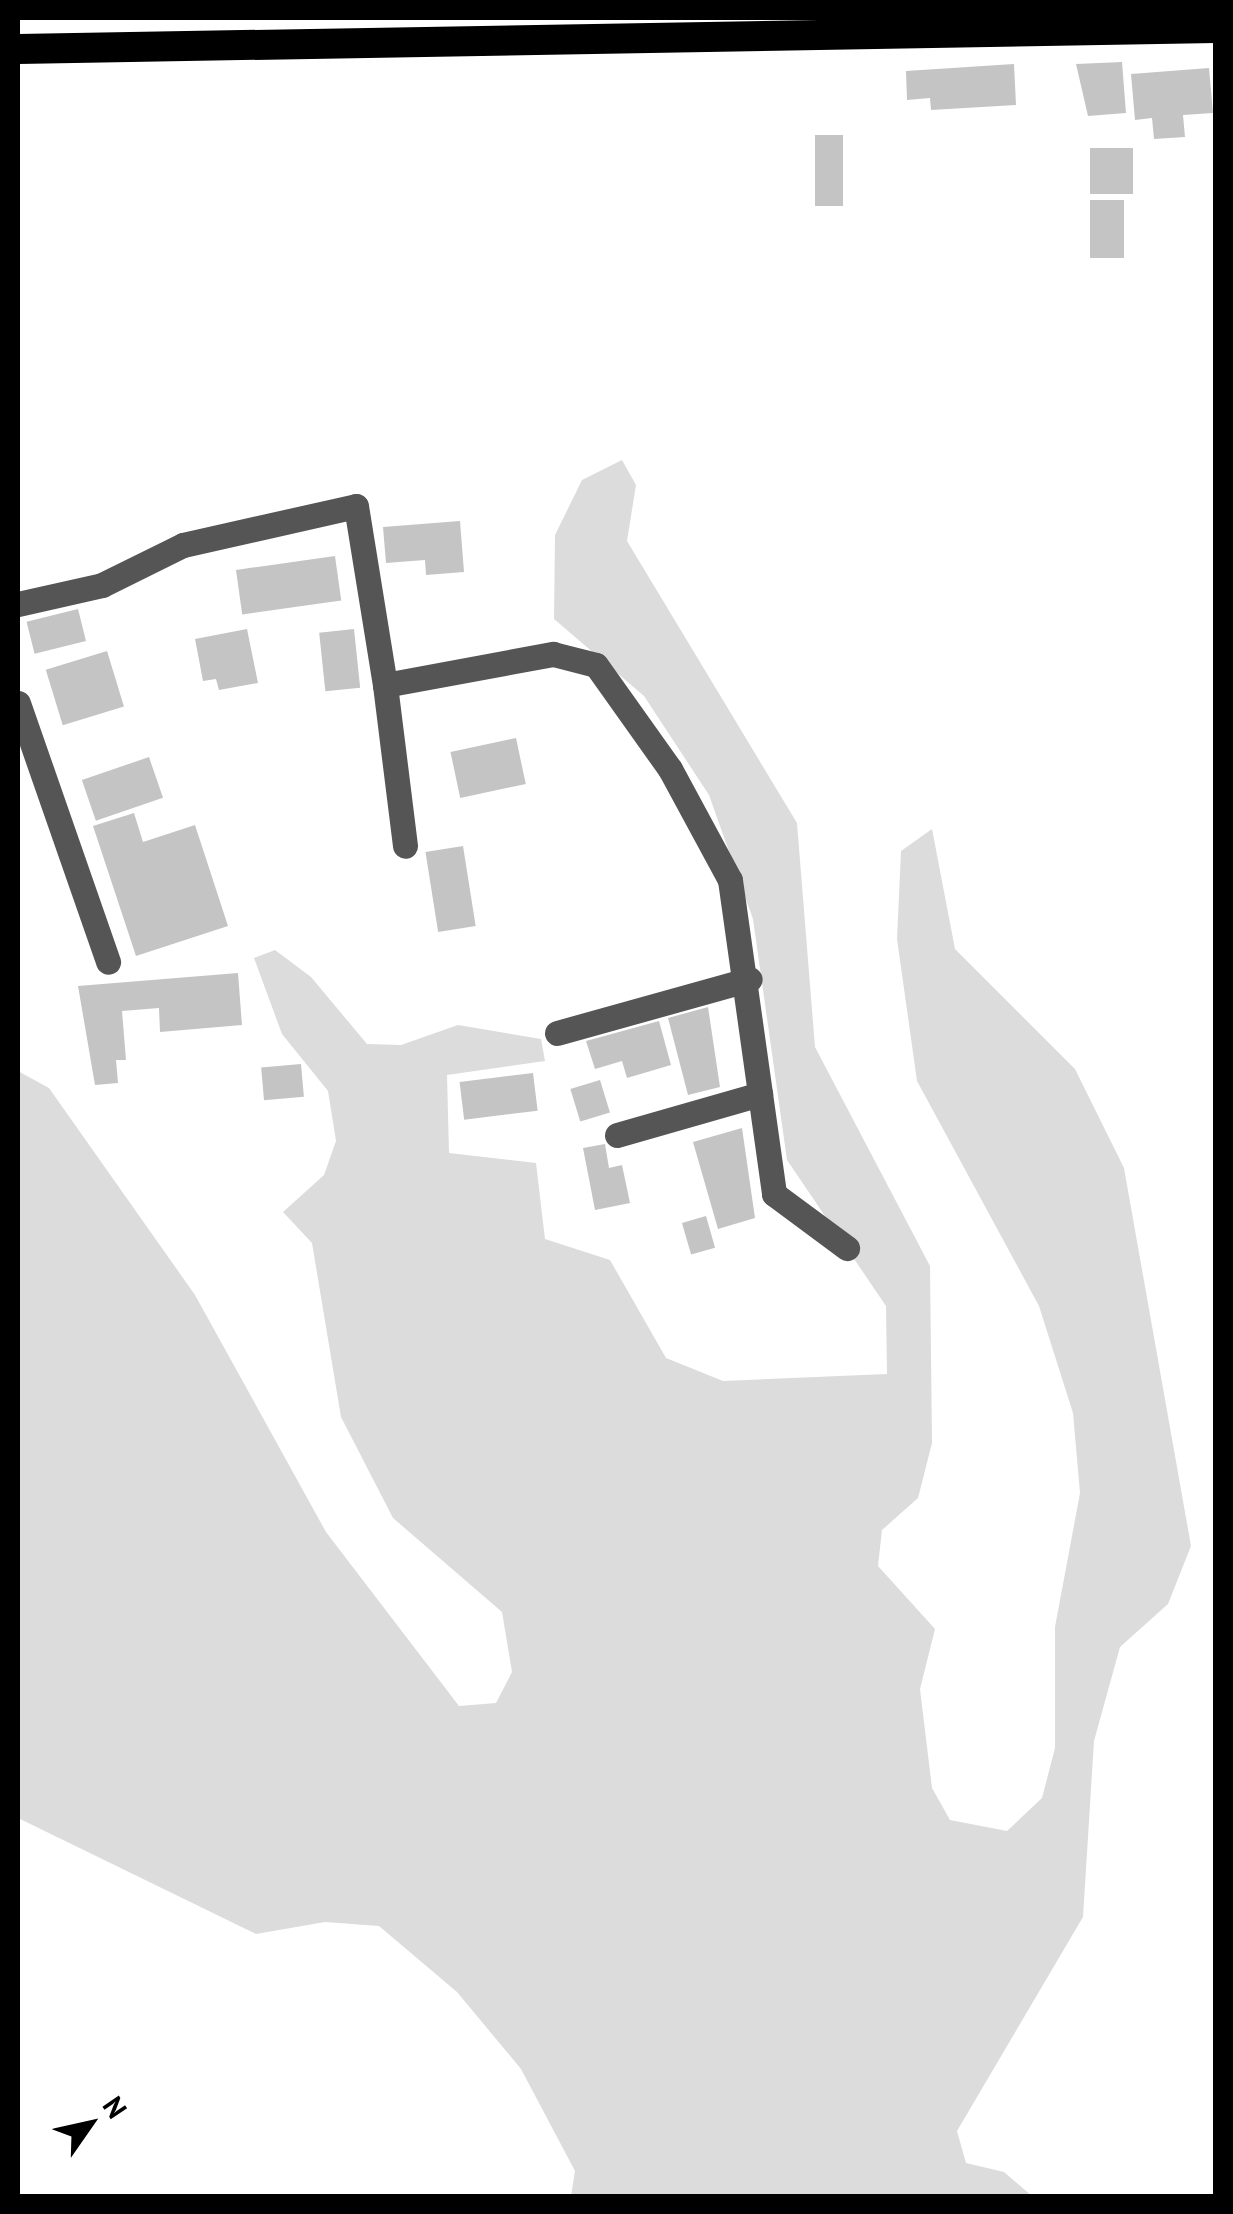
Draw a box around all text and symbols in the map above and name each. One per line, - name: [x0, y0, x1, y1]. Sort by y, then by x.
- north arrow: [40, 2074, 140, 2174]
- text: N: [95, 2089, 136, 2125]

